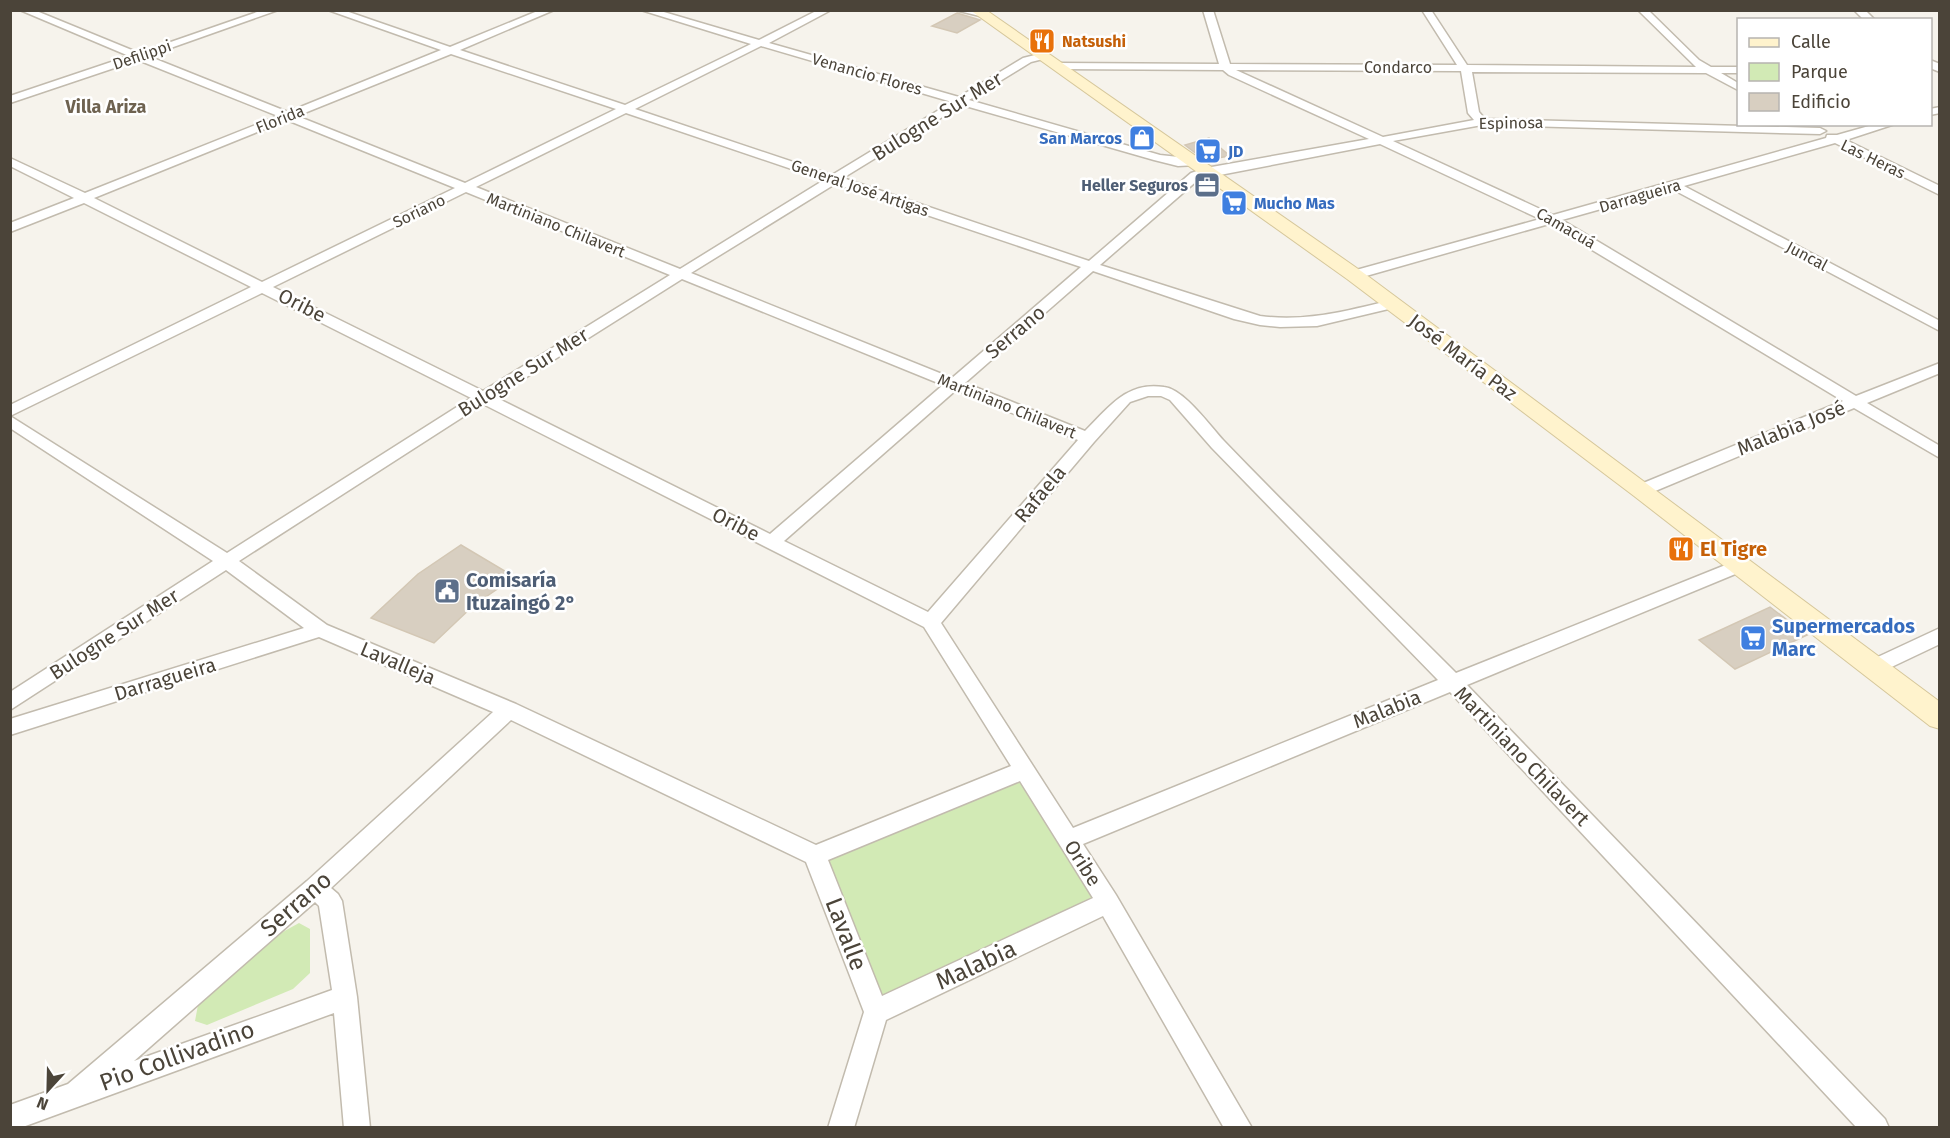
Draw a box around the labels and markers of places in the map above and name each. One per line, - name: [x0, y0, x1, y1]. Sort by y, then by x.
- restaurant icon: Natsushi: [1027, 26, 1057, 56]
- place label: Natsushi: [1062, 32, 1126, 51]
- shop icon: San Marcos: [1127, 123, 1157, 153]
- place label: San Marcos: [1039, 129, 1122, 148]
- supermarket icon: JD: [1193, 136, 1223, 166]
- place label: JD: [1227, 142, 1244, 161]
- office icon: Heller Seguros: [1192, 170, 1222, 200]
- place label: Heller Seguros: [1081, 176, 1188, 195]
- supermarket icon: Mucho Mas: [1219, 188, 1249, 218]
- place label: Mucho Mas: [1254, 194, 1335, 213]
- restaurant icon: El Tigre: [1666, 534, 1696, 564]
- place label: El Tigre: [1700, 537, 1767, 561]
- place label: Comisaría Ituzaingó 2°: [466, 568, 576, 615]
- public building icon: Comisaría Ituzaingó 2°: [432, 576, 462, 606]
- place label: Supermercados Marc: [1772, 614, 1915, 661]
- supermarket icon: Supermercados Marc: [1738, 623, 1768, 653]

